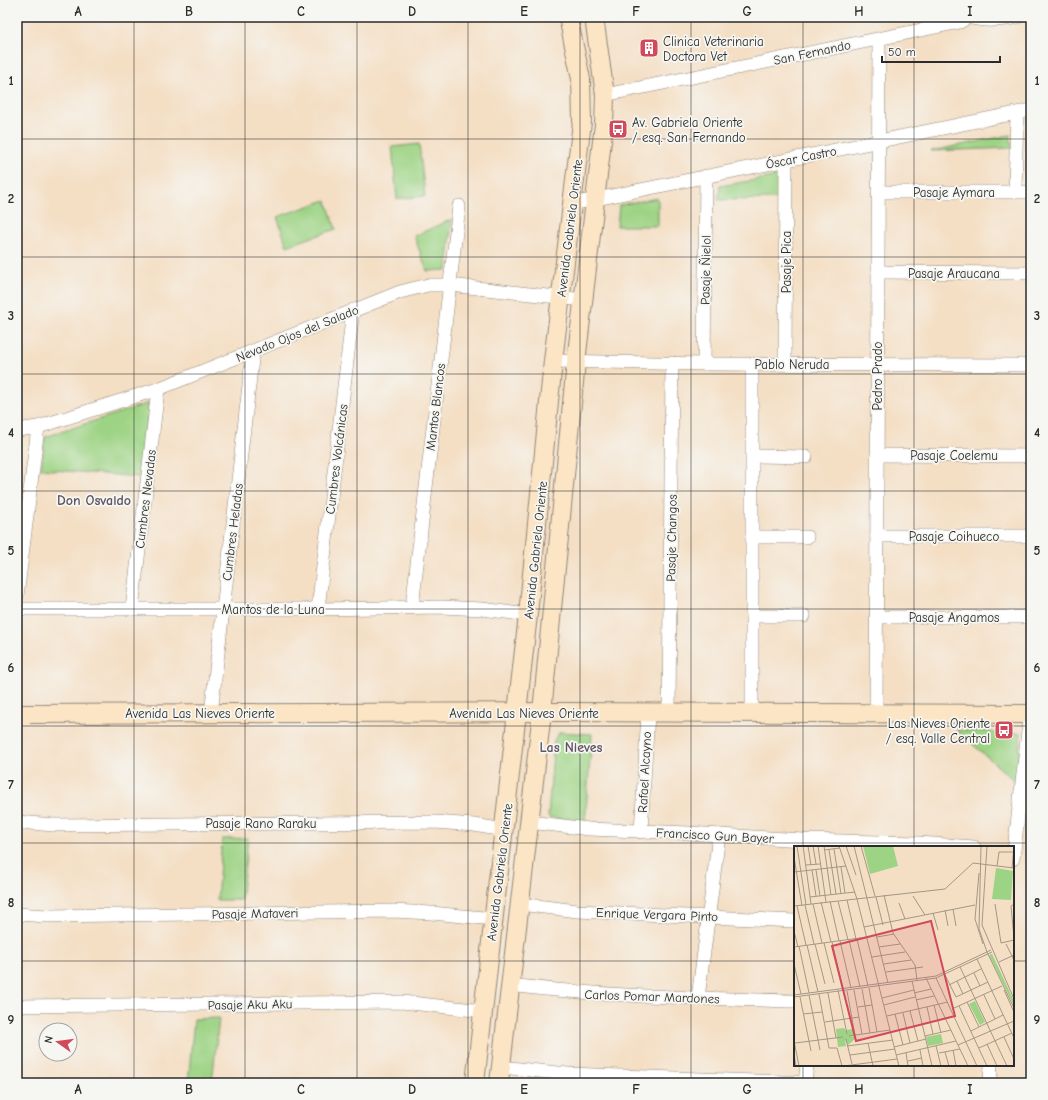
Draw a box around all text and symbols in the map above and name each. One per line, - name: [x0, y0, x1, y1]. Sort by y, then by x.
- text: A: [74, 4, 82, 19]
- text: B: [185, 4, 193, 19]
- text: C: [297, 4, 305, 19]
- text: D: [408, 4, 416, 19]
- text: E: [520, 4, 528, 19]
- text: F: [632, 4, 640, 19]
- text: G: [742, 4, 752, 19]
- text: H: [854, 4, 864, 19]
- text: I: [967, 4, 973, 19]
- place label: Clinica Veterinaria Doctora Vet: [663, 34, 764, 64]
- building icon: Clinica Veterinaria Doctora Vet: [638, 37, 660, 59]
- street label: San Fernando: [772, 37, 852, 68]
- scale bar: [882, 38, 1000, 64]
- text: 50 m: [888, 45, 916, 59]
- text: 1: [8, 73, 14, 88]
- text: 1: [1034, 73, 1040, 88]
- place label: Av. Gabriela Oriente / esq. San Fernando: [632, 115, 746, 145]
- bus stop icon: Av. Gabriela Oriente / esq. San Fernando: [607, 118, 629, 140]
- street label: Óscar Castro: [764, 142, 838, 172]
- street label: Avenida Gabriela Oriente: [554, 158, 585, 298]
- street label: Pasaje Aymara: [913, 185, 995, 200]
- text: 2: [8, 191, 14, 206]
- text: 2: [1034, 191, 1040, 206]
- street label: Pasaje Pica: [779, 231, 794, 293]
- street label: Pasaje Ñielol: [696, 235, 714, 305]
- street label: Pasaje Araucana: [908, 266, 1000, 281]
- street label: Nevado Ojos del Salado: [234, 302, 361, 365]
- text: 3: [8, 308, 14, 323]
- text: 3: [1034, 308, 1040, 323]
- street label: Pedro Prado: [870, 341, 885, 410]
- street label: Pablo Neruda: [755, 357, 829, 372]
- street label: Mantos Blancos: [423, 363, 448, 452]
- street label: Cumbres Volcánicas: [322, 403, 351, 515]
- text: 4: [8, 425, 14, 440]
- text: 4: [1034, 425, 1040, 440]
- street label: Pasaje Coelemu: [910, 448, 998, 463]
- street label: Cumbres Nevadas: [132, 449, 159, 549]
- street label: Avenida Gabriela Oriente: [521, 480, 550, 620]
- street label: Cumbres Heladas: [219, 483, 246, 582]
- district label: Don Osvaldo: [57, 492, 131, 509]
- street label: Pasaje Changos: [663, 494, 680, 582]
- street label: Pasaje Coihueco: [909, 529, 999, 544]
- text: 5: [8, 543, 15, 558]
- text: 5: [1034, 543, 1041, 558]
- street label: Mantos de la Luna: [221, 602, 325, 617]
- street label: Pasaje Angamos: [909, 610, 999, 625]
- text: 6: [8, 660, 15, 675]
- text: 6: [1034, 660, 1041, 675]
- street label: Avenida Las Nieves Oriente: [125, 706, 275, 721]
- street label: Avenida Las Nieves Oriente: [449, 706, 599, 721]
- place label: Las Nieves Oriente / esq. Valle Central: [886, 716, 990, 746]
- bus stop icon: Las Nieves Oriente / esq. Valle Central: [993, 719, 1015, 741]
- street label: Rafael Alcayno: [635, 731, 654, 813]
- district label: Las Nieves: [539, 739, 603, 756]
- text: 7: [8, 777, 14, 792]
- text: 7: [1034, 777, 1040, 792]
- street label: Avenida Gabriela Oriente: [484, 802, 515, 942]
- street label: Pasaje Rano Raraku: [205, 816, 317, 831]
- street label: Francisco Gun Bayer: [656, 825, 775, 846]
- inset map: [794, 846, 1014, 1066]
- text: 8: [8, 895, 14, 910]
- text: 8: [1034, 895, 1040, 910]
- street label: Pasaje Mataveri: [211, 905, 299, 922]
- street label: Enrique Vergara Pinto: [596, 905, 718, 924]
- street label: Carlos Pomar Mardones: [584, 987, 720, 1006]
- street label: Pasaje Aku Aku: [208, 996, 293, 1013]
- text: 9: [8, 1012, 15, 1027]
- text: 9: [1034, 1012, 1041, 1027]
- north arrow: [38, 1022, 78, 1062]
- text: N: [42, 1035, 56, 1045]
- text: A: [74, 1082, 82, 1097]
- text: B: [185, 1082, 193, 1097]
- text: C: [297, 1082, 305, 1097]
- text: D: [408, 1082, 416, 1097]
- text: E: [520, 1082, 528, 1097]
- text: F: [632, 1082, 640, 1097]
- text: G: [742, 1082, 752, 1097]
- text: H: [854, 1082, 864, 1097]
- text: I: [967, 1082, 973, 1097]

